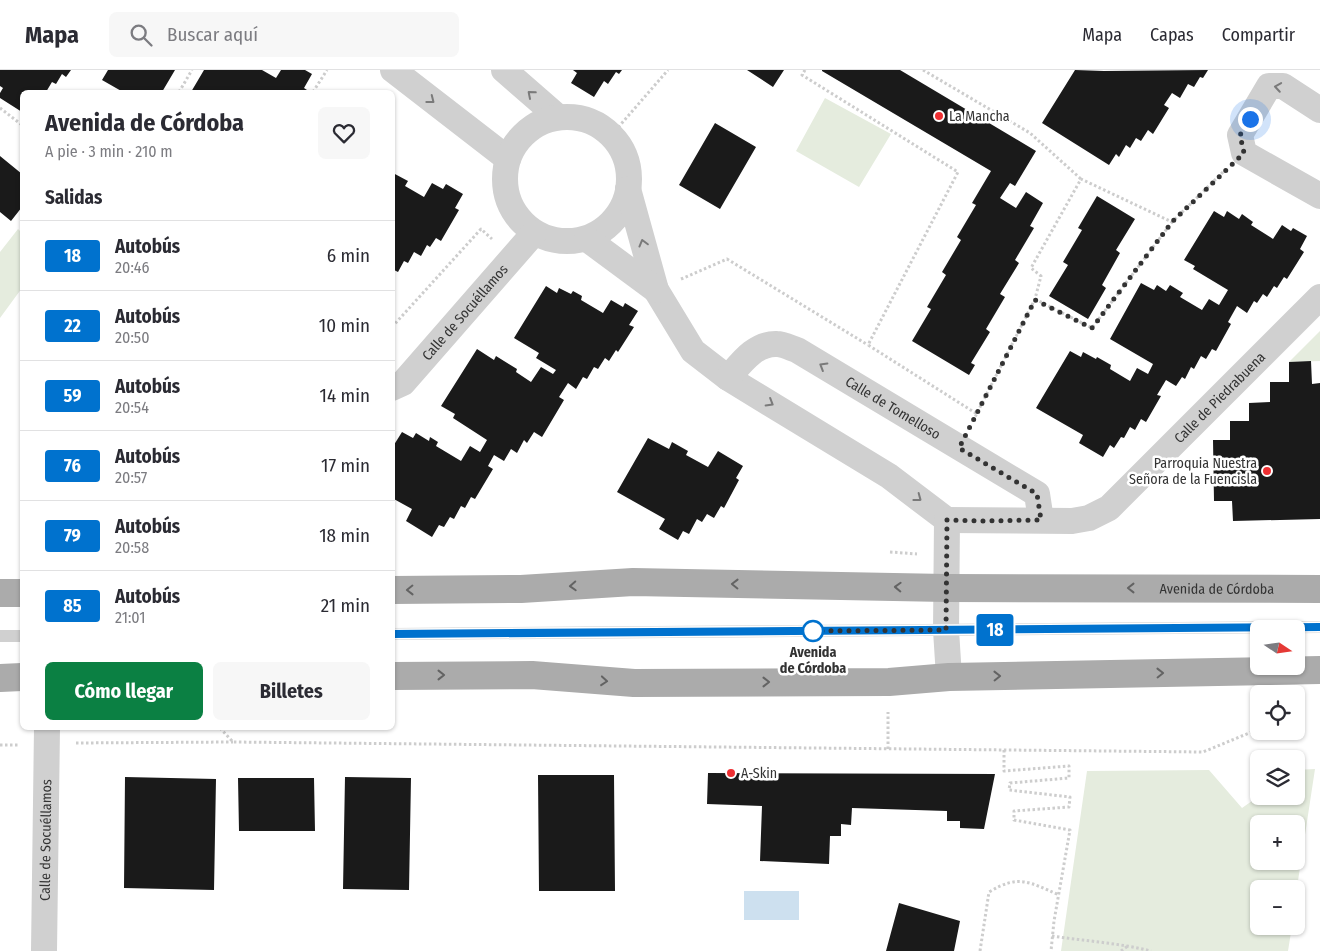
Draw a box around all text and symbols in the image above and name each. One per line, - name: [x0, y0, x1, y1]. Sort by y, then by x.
- search box: [109, 12, 459, 57]
- text: Mapa: [25, 21, 79, 49]
- icon: search: [127, 21, 155, 49]
- text: Buscar aquí: [167, 23, 258, 46]
- text: Mapa: [1082, 24, 1122, 46]
- text: Capas: [1150, 24, 1194, 46]
- text: Compartir: [1222, 24, 1295, 46]
- one-way arrow: [1274, 82, 1282, 93]
- one-way arrow: [528, 91, 537, 99]
- one-way arrow: [425, 94, 434, 102]
- button: heart: [318, 107, 370, 159]
- your location: [1238, 107, 1263, 132]
- place label: La Mancha: [949, 108, 1010, 125]
- text: Avenida de Córdoba: [45, 109, 244, 137]
- marker: La Mancha: [933, 110, 945, 122]
- text: A pie · 3 min · 210 m: [45, 142, 173, 161]
- text: Salidas: [45, 186, 102, 209]
- text: Autobús: [115, 235, 180, 258]
- one-way arrow: [638, 238, 649, 247]
- text: 6 min: [327, 244, 370, 267]
- text: 18: [64, 245, 81, 267]
- text: 20:46: [115, 258, 149, 277]
- street label: Calle de Socuéllamos: [419, 261, 512, 364]
- text: Autobús: [115, 305, 180, 328]
- text: 10 min: [319, 314, 370, 337]
- text: 22: [64, 315, 81, 337]
- text: 20:50: [115, 328, 150, 347]
- street label: Calle de Piedrabuena: [1171, 349, 1269, 447]
- one-way arrow: [819, 362, 828, 372]
- street label: Calle de Tomelloso: [842, 373, 943, 443]
- text: Autobús: [115, 375, 180, 398]
- text: 14 min: [320, 384, 370, 407]
- text: 59: [64, 385, 81, 407]
- one-way arrow: [764, 397, 773, 407]
- text: 20:54: [115, 398, 149, 417]
- text: Autobús: [115, 445, 180, 468]
- text: 17 min: [321, 454, 370, 477]
- text: 76: [64, 455, 81, 477]
- place label: Parroquia Nuestra Señora de la Fuencisla: [1129, 455, 1257, 488]
- marker: Parroquia Nuestra Señora de la Fuencisla: [1261, 465, 1273, 477]
- text: 20:57: [115, 468, 147, 487]
- one-way arrow: [912, 492, 921, 500]
- text: Autobús: [115, 515, 180, 538]
- text: 18 min: [319, 524, 370, 547]
- text: 79: [64, 525, 81, 547]
- text: 20:58: [115, 538, 149, 557]
- one-way arrow: [731, 579, 738, 589]
- one-way arrow: [569, 580, 577, 591]
- street label: Avenida de Córdoba: [1159, 581, 1274, 598]
- one-way arrow: [893, 582, 901, 592]
- one-way arrow: [1127, 583, 1135, 593]
- text: Autobús: [115, 585, 180, 608]
- one-way arrow: [406, 585, 414, 595]
- text: 21 min: [321, 594, 370, 617]
- text: 85: [63, 595, 82, 617]
- text: 21:01: [115, 608, 146, 627]
- line badge: 18: [972, 614, 1018, 646]
- text: 18: [986, 619, 1004, 641]
- marker: Avenida de Córdoba: [802, 620, 824, 642]
- north arrow: [1250, 620, 1305, 675]
- map controls: [1250, 620, 1305, 935]
- place label: Avenida de Córdoba: [780, 644, 846, 677]
- button: Cómo llegar: [45, 662, 203, 720]
- button: Billetes: [213, 662, 370, 720]
- one-way arrow: [1156, 668, 1164, 678]
- one-way arrow: [437, 670, 445, 681]
- one-way arrow: [994, 671, 1002, 681]
- one-way arrow: [600, 675, 608, 686]
- one-way arrow: [762, 677, 770, 687]
- button: locate: [1250, 685, 1305, 740]
- button: layers: [1250, 750, 1305, 805]
- place label: A-Skin: [741, 765, 777, 782]
- marker: A-Skin: [725, 767, 737, 779]
- street label: Calle de Socuéllamos: [37, 779, 55, 901]
- button: +: [1250, 815, 1305, 870]
- button: −: [1250, 880, 1305, 935]

